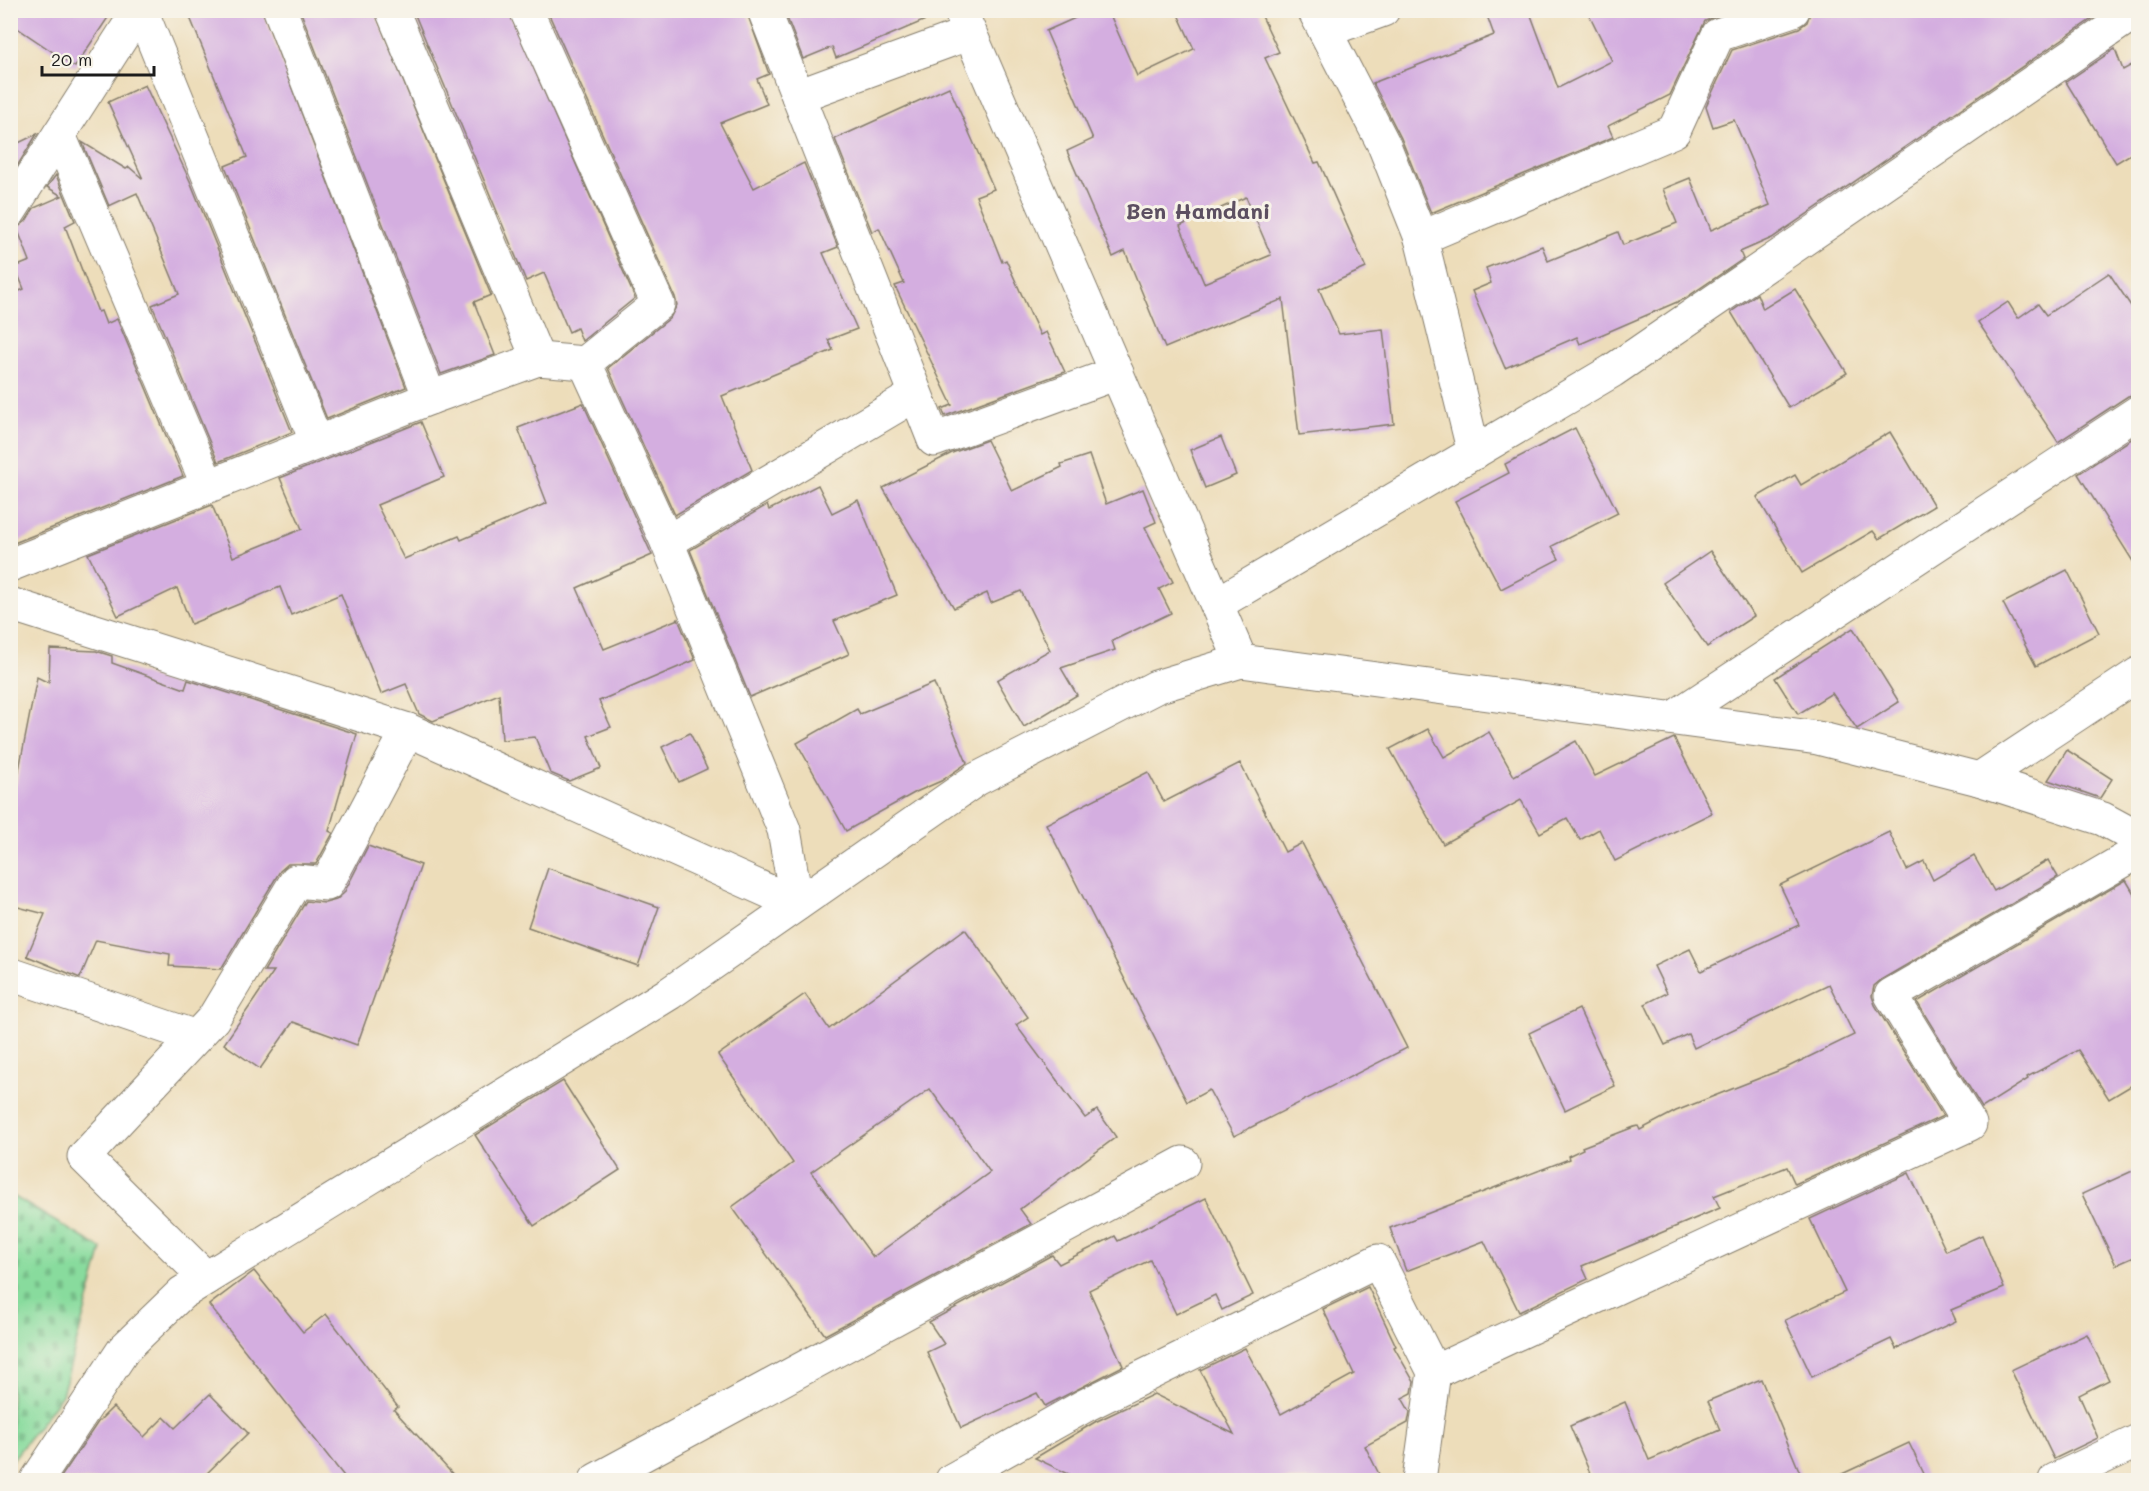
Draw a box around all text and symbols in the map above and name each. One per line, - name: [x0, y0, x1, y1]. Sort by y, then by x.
- scale bar: [42, 39, 154, 77]
- text: 20 m: [51, 47, 92, 71]
- district label: Ben Hamdani: [1126, 196, 1270, 225]

